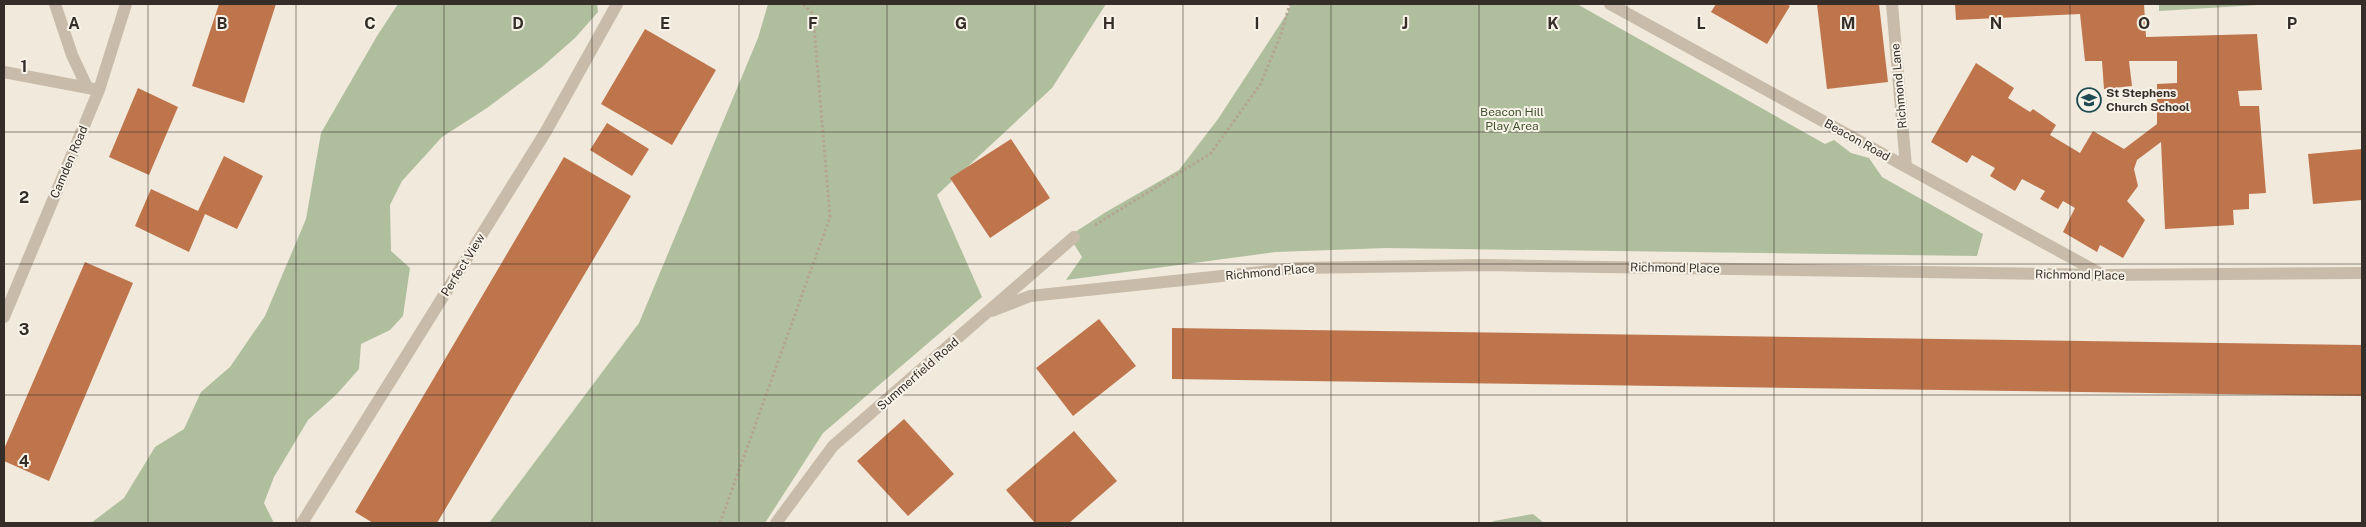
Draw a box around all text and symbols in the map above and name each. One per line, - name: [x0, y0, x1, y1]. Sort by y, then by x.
- text: A: [68, 14, 80, 33]
- text: B: [217, 14, 228, 33]
- text: C: [364, 14, 376, 33]
- text: D: [512, 14, 524, 33]
- text: E: [660, 14, 670, 33]
- text: F: [808, 14, 818, 33]
- text: G: [955, 14, 967, 33]
- text: H: [1103, 14, 1115, 33]
- text: I: [1255, 14, 1259, 33]
- text: J: [1402, 14, 1408, 33]
- text: K: [1547, 14, 1559, 33]
- text: L: [1696, 14, 1706, 33]
- text: M: [1841, 14, 1855, 33]
- text: N: [1990, 14, 2002, 33]
- text: O: [2138, 14, 2150, 33]
- text: P: [2287, 14, 2297, 33]
- street label: Richmond Lane: [1888, 43, 1910, 129]
- text: 1: [21, 57, 27, 76]
- place label: St Stephens Church School: [2106, 86, 2190, 114]
- school or university icon: St Stephens Church School: [2076, 87, 2102, 113]
- park label: Beacon Hill Play Area: [1480, 105, 1544, 133]
- street label: Beacon Road: [1822, 116, 1892, 164]
- street label: Camden Road: [47, 124, 91, 200]
- text: 2: [19, 188, 29, 207]
- street label: Perfect View: [438, 231, 488, 299]
- street label: Richmond Place: [1630, 260, 1720, 276]
- street label: Richmond Place: [1225, 261, 1315, 283]
- street label: Richmond Place: [2035, 267, 2125, 283]
- text: 3: [19, 320, 29, 339]
- street label: Summerfield Road: [874, 335, 962, 413]
- text: 4: [19, 452, 30, 471]

